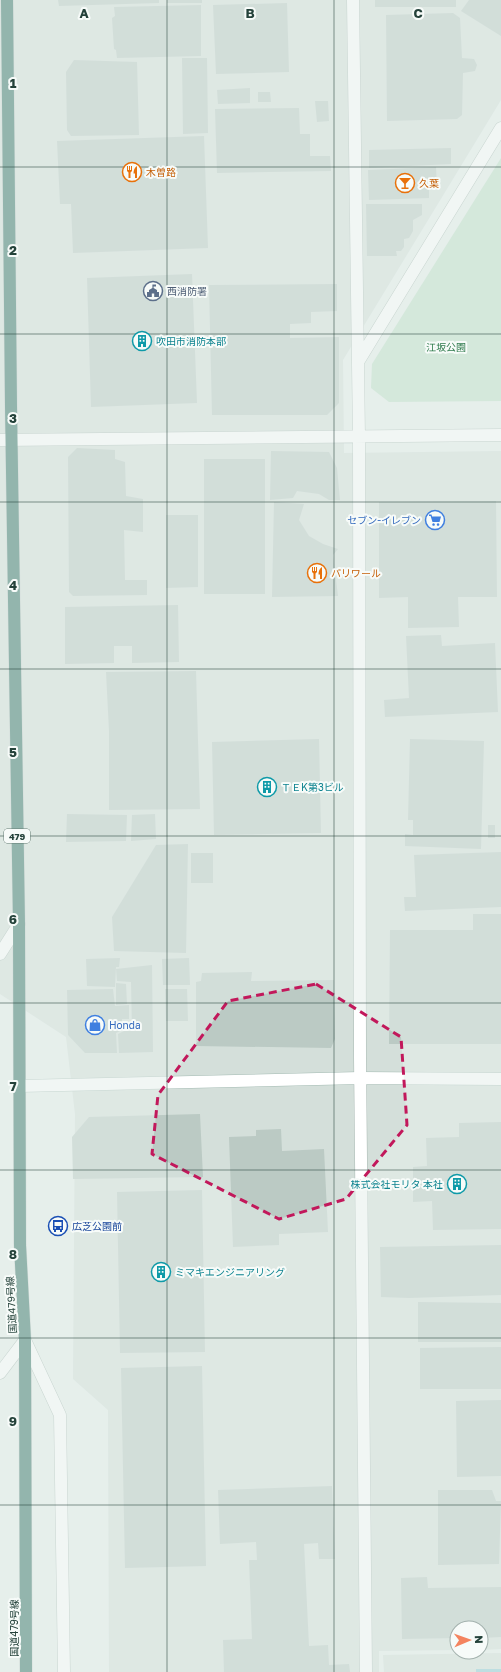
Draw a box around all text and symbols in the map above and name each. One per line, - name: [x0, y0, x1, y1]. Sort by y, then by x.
- text: A: [79, 5, 89, 21]
- text: B: [245, 5, 255, 21]
- text: C: [413, 5, 423, 21]
- text: 1: [10, 75, 17, 91]
- restaurant icon: 木曽路: [121, 161, 143, 183]
- place label: 木曽路: [146, 166, 176, 178]
- bar icon: 久葉: [394, 172, 416, 194]
- place label: 久葉: [419, 177, 439, 189]
- text: 2: [9, 242, 17, 258]
- public building icon: 西消防署: [142, 280, 164, 302]
- place label: 西消防署: [167, 285, 207, 297]
- building icon: 吹田市消防本部: [131, 330, 153, 352]
- place label: 吹田市消防本部: [156, 335, 226, 347]
- park label: 江坂公園: [426, 341, 466, 353]
- text: 3: [9, 410, 17, 426]
- supermarket icon: セブン-イレブン: [424, 509, 446, 531]
- place label: セブン-イレブン: [347, 514, 421, 526]
- restaurant icon: パリワール: [306, 562, 328, 584]
- place label: パリワール: [331, 567, 381, 579]
- text: 4: [9, 577, 17, 593]
- text: 5: [9, 744, 17, 760]
- building icon: ＴＥK第3ビル: [256, 776, 278, 798]
- place label: ＴＥK第3ビル: [281, 781, 344, 793]
- road number: 479: [4, 829, 30, 843]
- text: 6: [9, 911, 17, 927]
- shop icon: Honda: [84, 1014, 106, 1036]
- place label: Honda: [109, 1019, 141, 1031]
- text: 7: [9, 1078, 17, 1094]
- building icon: 株式会社モリタ 本社: [446, 1173, 468, 1195]
- place label: 株式会社モリタ 本社: [351, 1178, 443, 1190]
- bus stop icon: 広芝公園前: [47, 1215, 69, 1237]
- place label: 広芝公園前: [72, 1220, 122, 1232]
- text: 8: [9, 1246, 17, 1262]
- building icon: ミマキエンジニアリング: [150, 1261, 172, 1283]
- place label: ミマキエンジニアリング: [175, 1266, 285, 1278]
- street label: 国道479号線: [4, 1276, 18, 1334]
- text: 9: [9, 1413, 17, 1429]
- street label: 国道479号線: [8, 1599, 20, 1657]
- north arrow: [449, 1620, 489, 1660]
- text: N: [473, 1635, 486, 1644]

